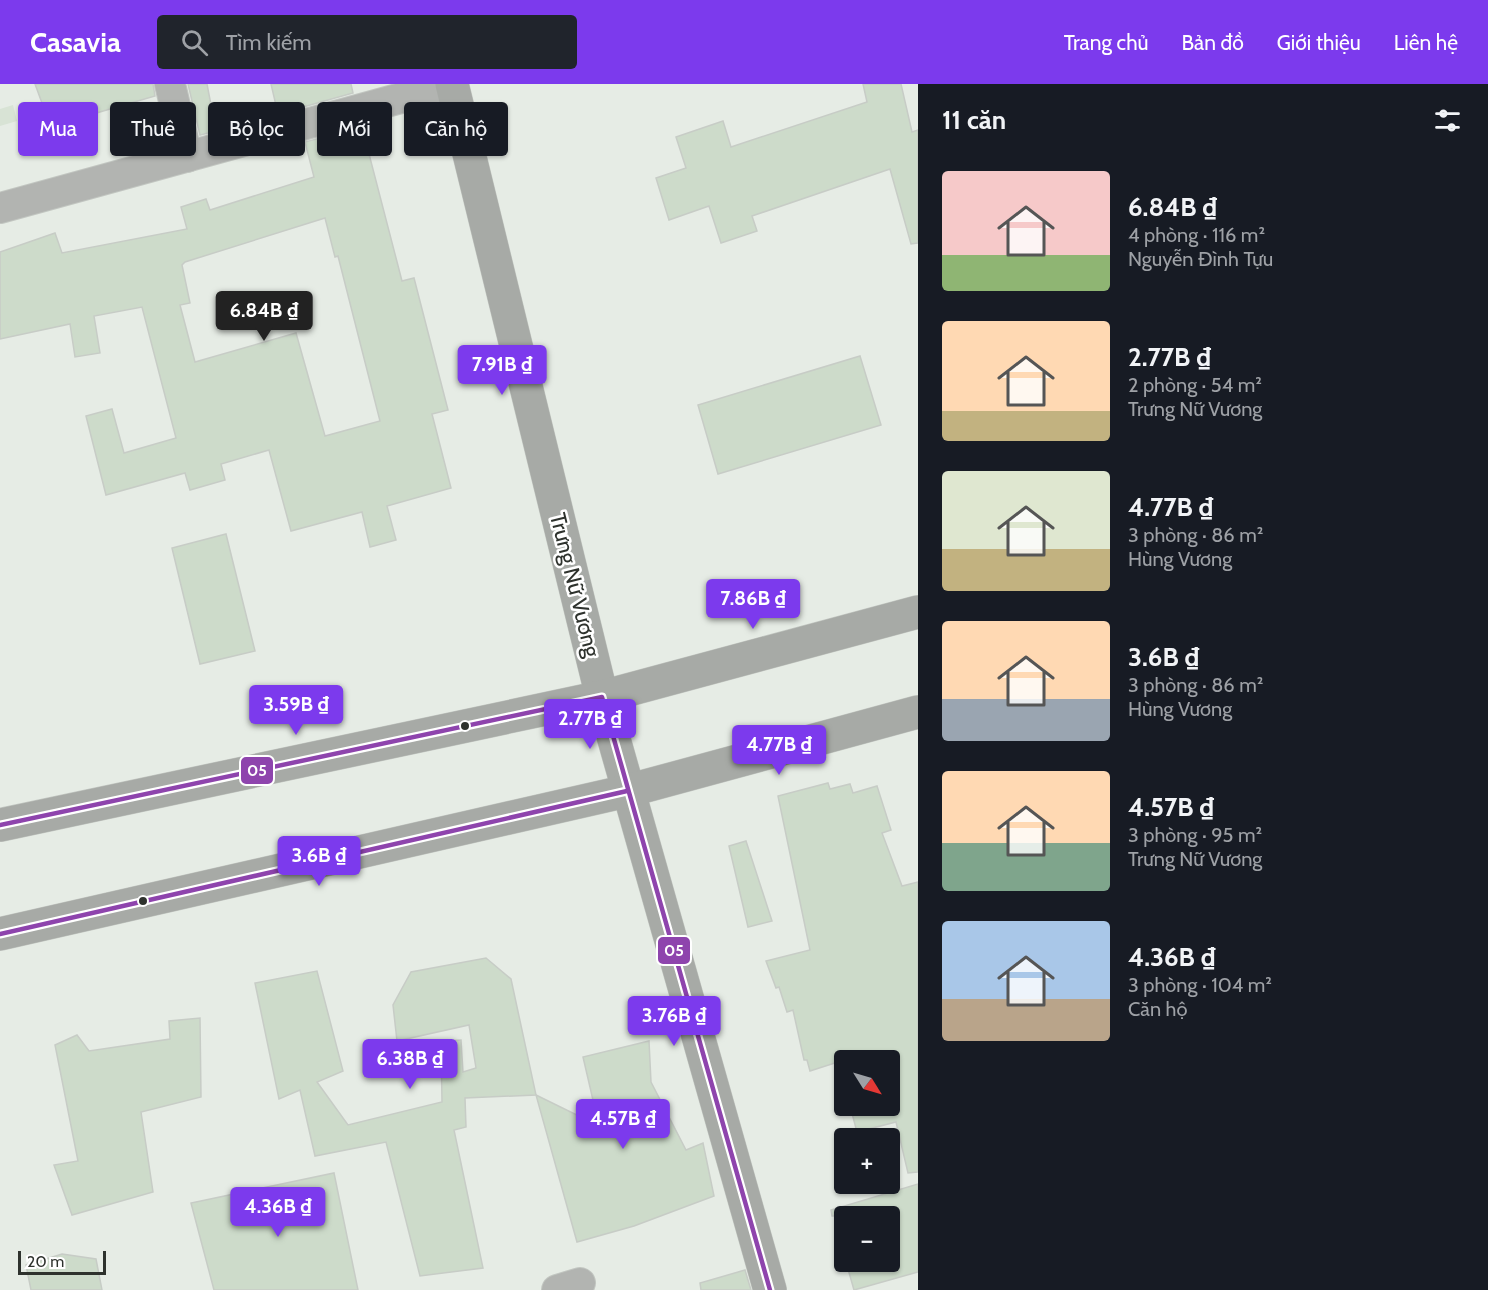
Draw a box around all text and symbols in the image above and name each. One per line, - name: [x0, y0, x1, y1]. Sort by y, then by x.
- search box: [157, 15, 577, 69]
- text: Casavia: [30, 25, 121, 59]
- icon: search: [178, 26, 211, 59]
- text: Tìm kiếm: [226, 29, 312, 56]
- text: Trang chủ: [1064, 30, 1149, 55]
- text: Bản đồ: [1182, 30, 1244, 55]
- text: Giới thiệu: [1277, 30, 1361, 55]
- text: Liên hệ: [1394, 30, 1458, 55]
- chip: Mua: [18, 102, 98, 156]
- chip: Thuê: [110, 102, 196, 156]
- chip: Bộ lọc: [208, 102, 305, 156]
- chip: Mới: [317, 102, 392, 156]
- chip: Căn hộ: [404, 102, 508, 156]
- text: 11 căn: [942, 104, 1006, 136]
- icon: filters: [1431, 104, 1464, 137]
- text: 6.84B ₫: [1128, 191, 1217, 223]
- icon: home: [990, 195, 1062, 267]
- text: 4 phòng · 116 m²: [1128, 223, 1265, 247]
- text: Nguyễn Đình Tựu: [1128, 247, 1273, 271]
- pin: 6.84B ₫: [209, 291, 319, 342]
- text: 6.84B ₫: [230, 298, 298, 322]
- text: 2.77B ₫: [1128, 341, 1211, 373]
- pin: 7.91B ₫: [447, 345, 557, 396]
- icon: home: [990, 345, 1062, 417]
- text: 7.91B ₫: [472, 352, 532, 376]
- text: 2 phòng · 54 m²: [1128, 373, 1262, 397]
- text: Trưng Nữ Vương: [1128, 397, 1262, 421]
- text: 4.77B ₫: [1128, 491, 1213, 523]
- icon: home: [990, 495, 1062, 567]
- street label: Trưng Nữ Vương: [544, 510, 606, 661]
- text: 3 phòng · 86 m²: [1128, 523, 1263, 547]
- text: Hùng Vương: [1128, 547, 1232, 571]
- pin: 7.86B ₫: [698, 579, 808, 630]
- text: 7.86B ₫: [720, 586, 786, 610]
- text: 3.6B ₫: [1128, 641, 1199, 673]
- icon: home: [990, 645, 1062, 717]
- text: 3 phòng · 86 m²: [1128, 673, 1263, 697]
- pin: 3.59B ₫: [241, 685, 351, 736]
- text: 3.59B ₫: [263, 692, 329, 716]
- text: Hùng Vương: [1128, 697, 1232, 721]
- pin: 2.77B ₫: [535, 699, 645, 750]
- text: 2.77B ₫: [558, 706, 622, 730]
- unlabelled marker: [459, 720, 471, 732]
- pin: 4.77B ₫: [724, 725, 834, 776]
- text: 4.77B ₫: [746, 732, 812, 756]
- line badge: 05: [240, 756, 274, 785]
- text: 05: [247, 761, 267, 780]
- text: 4.57B ₫: [1128, 791, 1214, 823]
- icon: home: [990, 795, 1062, 867]
- text: 3 phòng · 95 m²: [1128, 823, 1262, 847]
- pin: 3.6B ₫: [270, 836, 368, 887]
- text: 3.6B ₫: [292, 843, 346, 867]
- text: Trưng Nữ Vương: [1128, 847, 1262, 871]
- unlabelled marker: [137, 895, 149, 907]
- line badge: 05: [657, 936, 691, 965]
- text: 05: [664, 941, 684, 960]
- text: 4.36B ₫: [1128, 941, 1216, 973]
- icon: home: [990, 945, 1062, 1017]
- text: 3 phòng · 104 m²: [1128, 973, 1272, 997]
- pin: 3.76B ₫: [619, 996, 729, 1047]
- text: Căn hộ: [1128, 997, 1187, 1021]
- text: 3.76B ₫: [642, 1003, 706, 1027]
- pin: 6.38B ₫: [355, 1039, 465, 1090]
- text: 6.38B ₫: [377, 1046, 443, 1070]
- north arrow: [834, 1050, 900, 1116]
- map controls: [834, 1050, 900, 1272]
- pin: 4.57B ₫: [568, 1099, 678, 1150]
- text: 4.57B ₫: [590, 1106, 656, 1130]
- button: +: [834, 1128, 900, 1194]
- pin: 4.36B ₫: [223, 1187, 333, 1238]
- text: 4.36B ₫: [244, 1194, 312, 1218]
- button: −: [834, 1206, 900, 1272]
- scale bar: [18, 1248, 106, 1276]
- text: 20 m: [27, 1252, 64, 1271]

